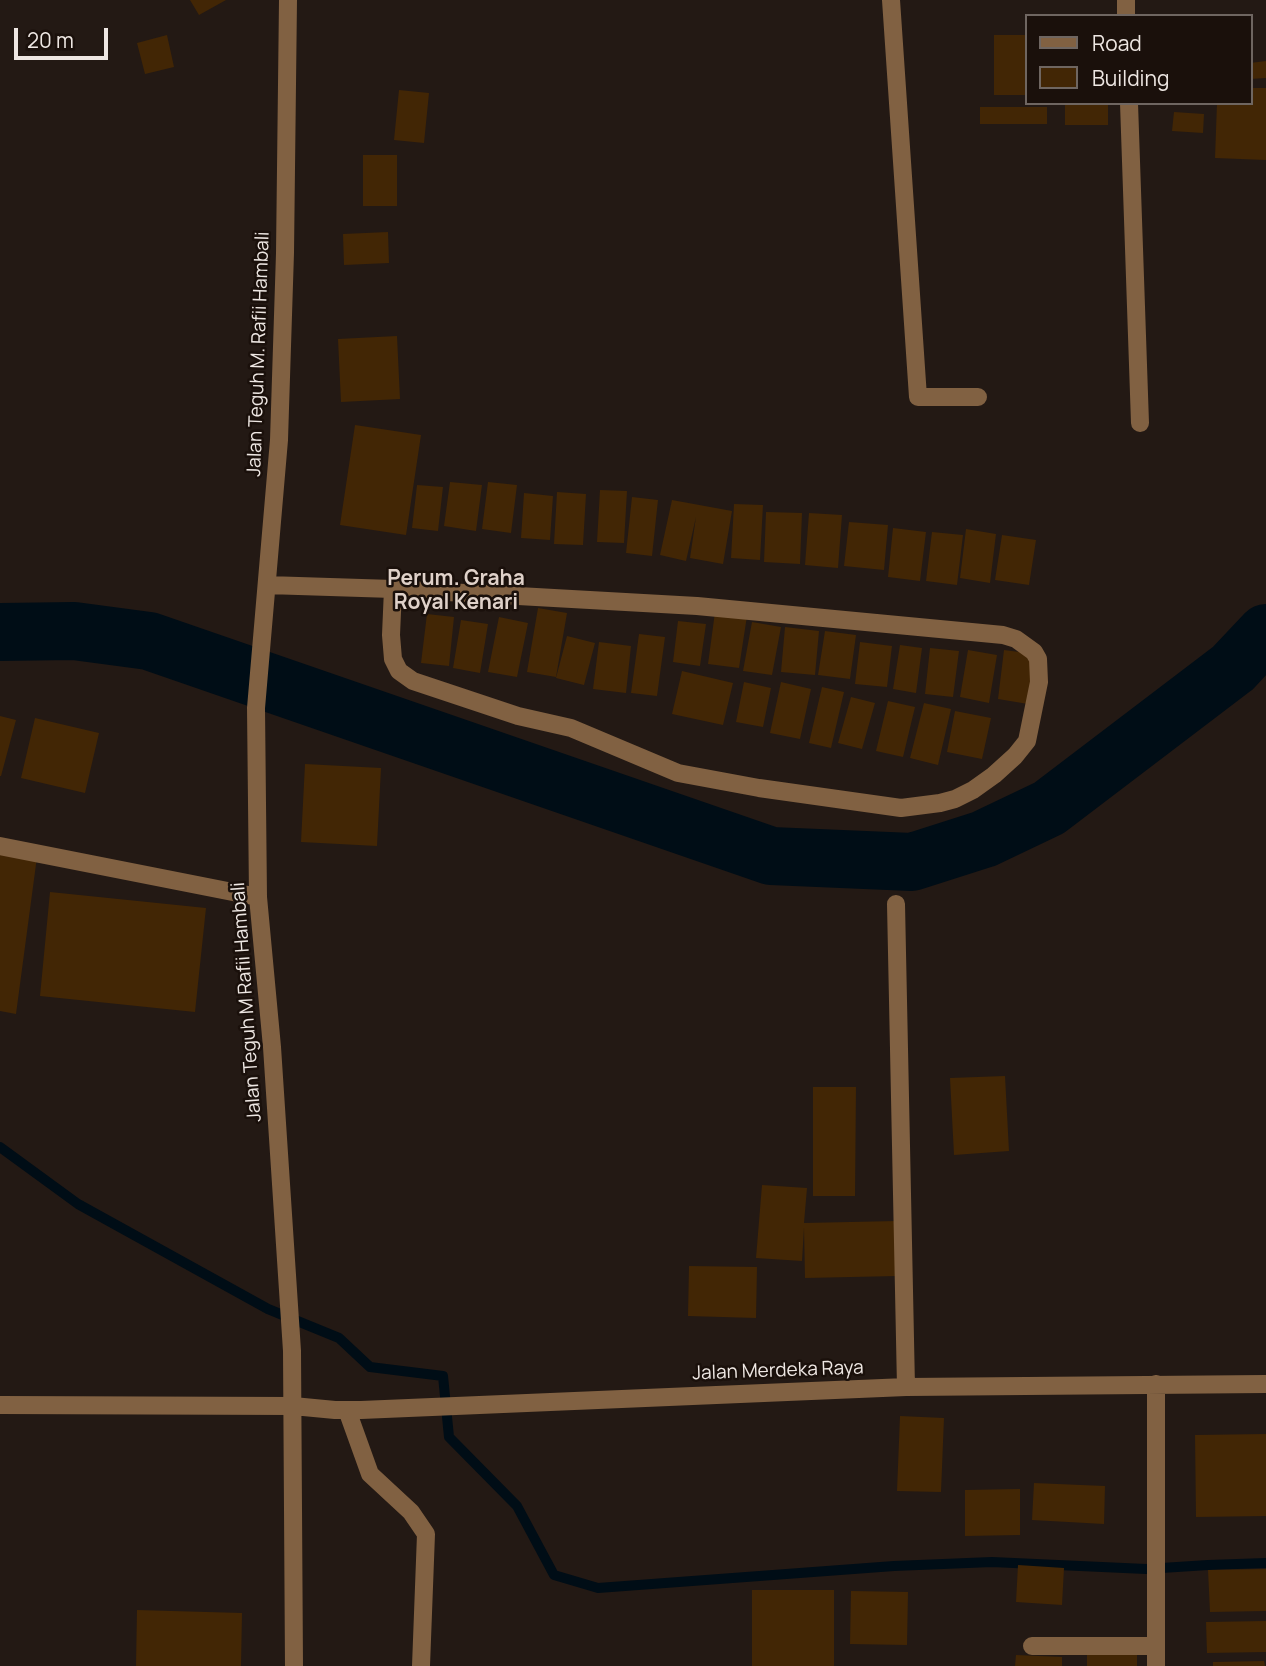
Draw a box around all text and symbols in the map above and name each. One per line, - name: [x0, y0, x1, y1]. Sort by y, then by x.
- scale bar: [18, 14, 112, 58]
- legend: [1024, 14, 1252, 105]
- text: 20 m: [27, 26, 74, 54]
- text: Road: [1092, 29, 1142, 57]
- text: Building: [1092, 64, 1169, 92]
- street label: Jalan Teguh M. Rafii Hambali: [243, 231, 275, 477]
- district label: Perum. Graha Royal Kenari: [387, 566, 525, 616]
- street label: Jalan Teguh M Rafii Hambali: [227, 881, 267, 1123]
- street label: Jalan Merdeka Raya: [692, 1357, 864, 1385]

